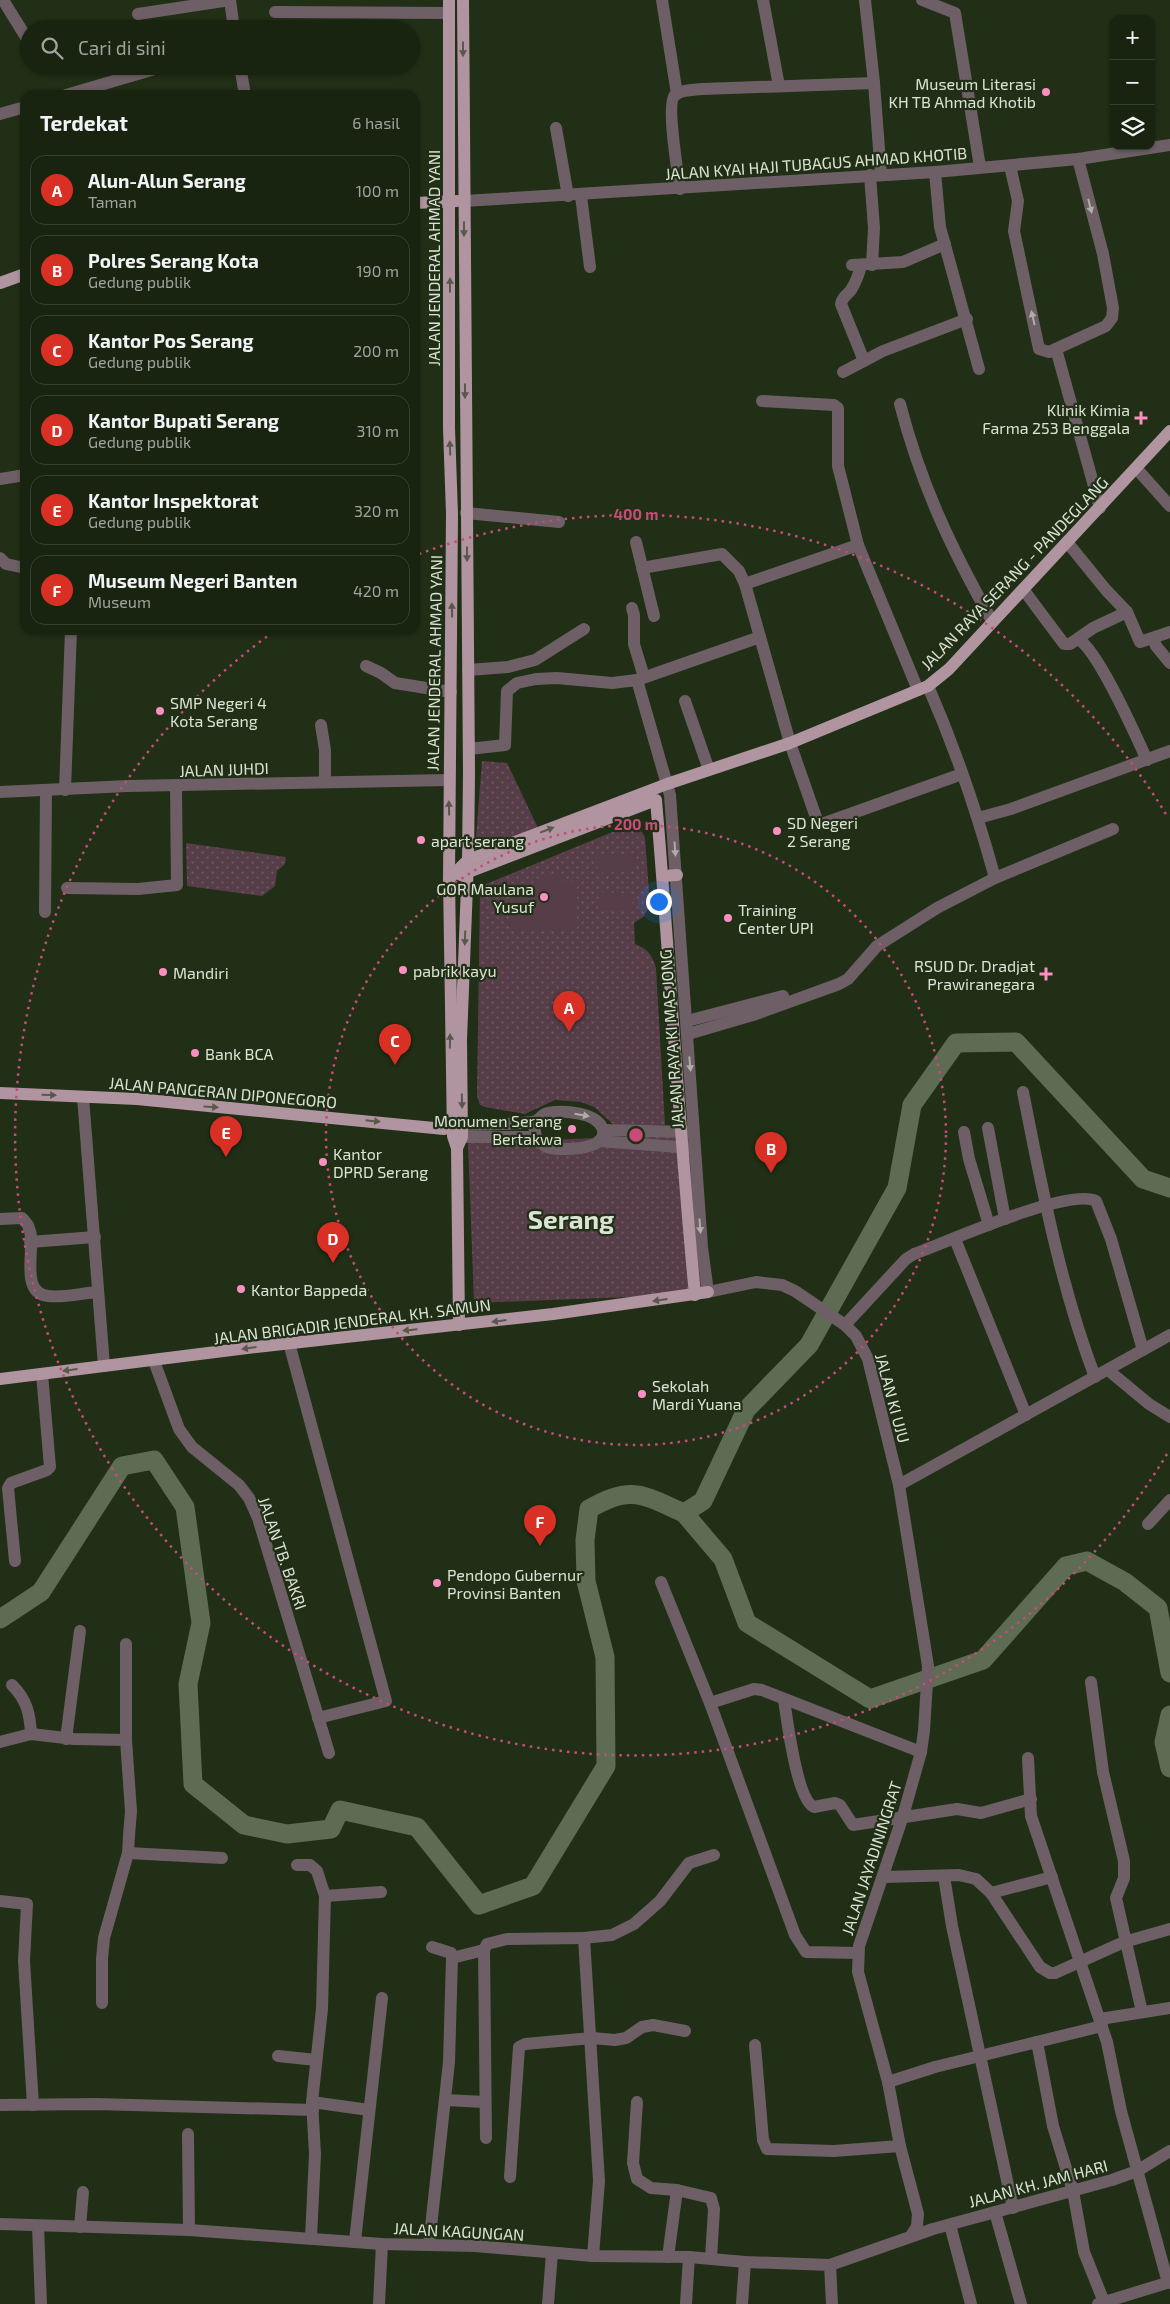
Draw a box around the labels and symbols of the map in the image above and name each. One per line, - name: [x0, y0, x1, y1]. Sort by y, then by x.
- one-way arrow: [459, 41, 467, 57]
- place label: Museum Literasi KH TB Ahmad Khotib: [888, 74, 1036, 111]
- marker: Museum Literasi KH TB Ahmad Khotib: [1040, 86, 1052, 98]
- street label: JALAN KYAI HAJI TUBAGUS AHMAD KHOTIB: [664, 143, 968, 183]
- street label: JALAN JENDERAL AHMAD YANI: [424, 150, 443, 366]
- one-way arrow: [1087, 198, 1095, 213]
- one-way arrow: [460, 221, 468, 237]
- one-way arrow: [446, 277, 454, 293]
- one-way arrow: [1029, 310, 1037, 326]
- one-way arrow: [461, 383, 469, 399]
- place label: Klinik Kimia Farma 253 Benggala: [982, 400, 1130, 437]
- marker: Klinik Kimia Farma 253 Benggala: [1134, 411, 1148, 425]
- one-way arrow: [446, 440, 454, 456]
- street label: JALAN RAYA SERANG - PANDEGLANG: [916, 472, 1112, 674]
- text: 400 m: [614, 505, 658, 523]
- one-way arrow: [463, 546, 471, 562]
- street label: JALAN JENDERAL AHMAD YANI: [423, 555, 445, 771]
- one-way arrow: [447, 602, 455, 618]
- place label: SMP Negeri 4 Kota Serang: [170, 693, 267, 730]
- marker: SMP Negeri 4 Kota Serang: [154, 705, 166, 717]
- street label: JALAN JUHDI: [179, 758, 269, 780]
- one-way arrow: [445, 799, 453, 815]
- place label: SD Negeri 2 Serang: [787, 813, 858, 850]
- text: 200 m: [614, 815, 658, 833]
- marker: SD Negeri 2 Serang: [771, 825, 783, 837]
- one-way arrow: [540, 826, 555, 834]
- place label: apart serang: [431, 831, 524, 850]
- marker: apart serang: [415, 834, 427, 846]
- one-way arrow: [671, 842, 679, 858]
- place label: GOR Maulana Yusuf: [436, 879, 535, 916]
- your location: [646, 889, 672, 915]
- marker: GOR Maulana Yusuf: [538, 891, 550, 903]
- place label: Training Center UPI: [738, 900, 814, 937]
- marker: Training Center UPI: [722, 912, 734, 924]
- one-way arrow: [461, 931, 469, 947]
- street label: JALAN RAYA KI MAS JONG: [655, 949, 687, 1129]
- place label: RSUD Dr. Dradjat Prawiranegara: [914, 956, 1035, 993]
- place label: pabrik kayu: [413, 961, 497, 980]
- place label: Mandiri: [173, 963, 229, 982]
- marker: pabrik kayu: [397, 964, 409, 976]
- marker: Mandiri: [157, 966, 169, 978]
- marker: RSUD Dr. Dradjat Prawiranegara: [1039, 967, 1053, 981]
- pin: A: [553, 991, 585, 1032]
- pin: C: [379, 1024, 411, 1065]
- one-way arrow: [446, 1033, 454, 1049]
- place label: Bank BCA: [205, 1044, 274, 1063]
- marker: Bank BCA: [189, 1047, 201, 1059]
- one-way arrow: [687, 1056, 695, 1072]
- street label: JALAN PANGERAN DIPONEGORO: [108, 1073, 338, 1111]
- one-way arrow: [41, 1091, 57, 1099]
- one-way arrow: [458, 1093, 466, 1109]
- one-way arrow: [203, 1103, 219, 1111]
- place label: Monumen Serang Bertakwa: [434, 1111, 562, 1148]
- one-way arrow: [574, 1111, 590, 1119]
- pin: E: [210, 1116, 242, 1157]
- one-way arrow: [365, 1117, 381, 1125]
- marker: Monumen Serang Bertakwa: [566, 1123, 578, 1135]
- centre of rings: [627, 1126, 645, 1144]
- pin: B: [755, 1132, 787, 1173]
- place label: Kantor DPRD Serang: [333, 1144, 428, 1181]
- marker: Kantor DPRD Serang: [317, 1156, 329, 1168]
- district label: Serang: [528, 1203, 614, 1234]
- one-way arrow: [696, 1218, 704, 1234]
- pin: D: [317, 1222, 349, 1263]
- place label: Kantor Bappeda: [251, 1280, 367, 1299]
- marker: Kantor Bappeda: [235, 1283, 247, 1295]
- street label: JALAN BRIGADIR JENDERAL KH. SAMUN: [212, 1295, 492, 1347]
- one-way arrow: [652, 1296, 668, 1304]
- one-way arrow: [490, 1317, 506, 1325]
- one-way arrow: [402, 1327, 418, 1335]
- one-way arrow: [240, 1344, 256, 1352]
- street label: JALAN KI UJU: [872, 1351, 914, 1445]
- one-way arrow: [62, 1366, 78, 1374]
- place label: Sekolah Mardi Yuana: [652, 1376, 742, 1413]
- marker: Sekolah Mardi Yuana: [636, 1388, 648, 1400]
- street label: JALAN TB. BAKRI: [255, 1494, 311, 1612]
- pin: F: [524, 1505, 556, 1546]
- place label: Pendopo Gubernur Provinsi Banten: [447, 1565, 583, 1602]
- marker: Pendopo Gubernur Provinsi Banten: [431, 1577, 443, 1589]
- street label: JALAN JAYADININGRAT: [837, 1779, 905, 1937]
- street label: JALAN KH. JAM HARI: [966, 2155, 1110, 2211]
- street label: JALAN KAGUNGAN: [393, 2218, 525, 2244]

